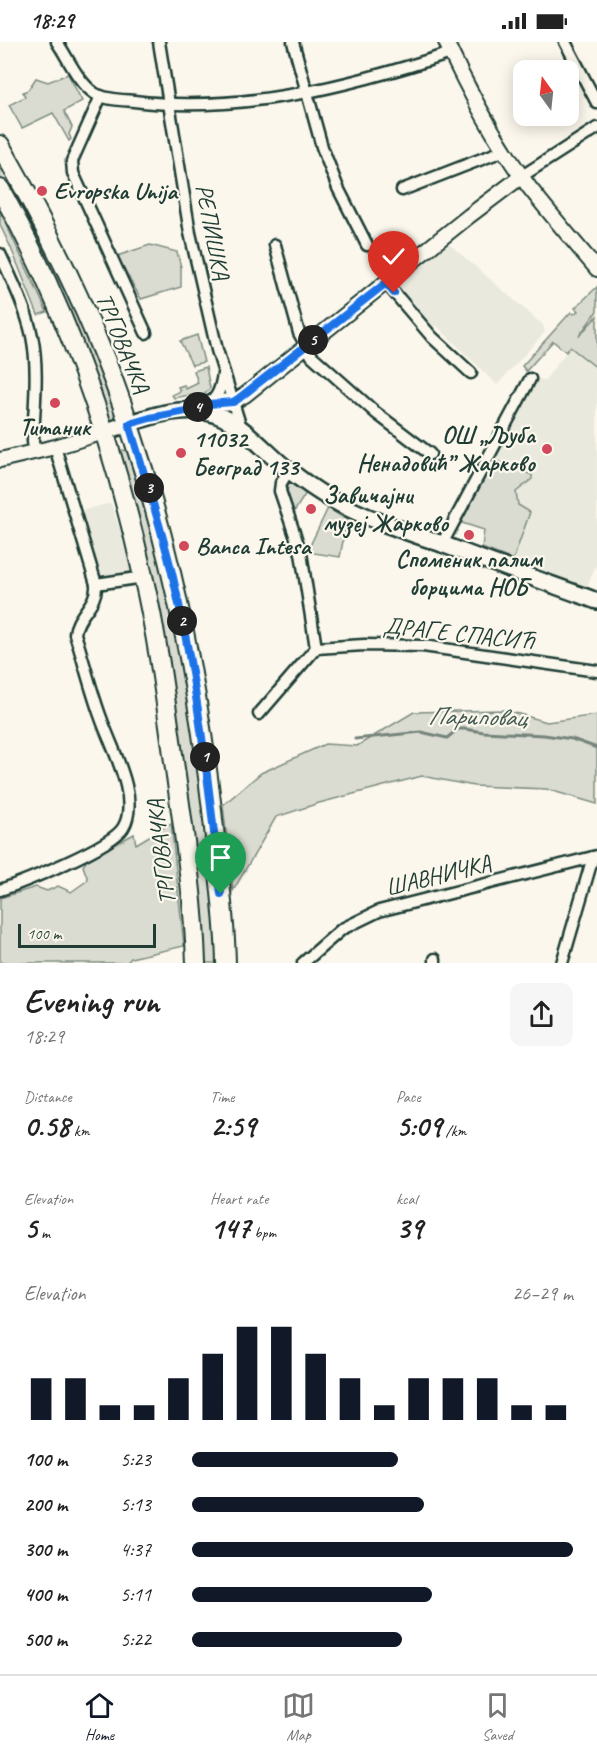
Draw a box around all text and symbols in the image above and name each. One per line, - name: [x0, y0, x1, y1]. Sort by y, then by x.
- text: 18:29: [30, 7, 74, 35]
- north arrow: [513, 60, 579, 126]
- map controls: [513, 60, 579, 126]
- place label: Evropska Unija: [54, 176, 179, 206]
- street label: РЕПИШКА: [189, 182, 237, 283]
- marker: Evropska Unija: [35, 184, 49, 198]
- pin: [368, 231, 419, 293]
- icon: check: [377, 240, 410, 273]
- street label: ТРГОВАЧКА: [89, 288, 157, 399]
- pin: 5: [298, 325, 328, 355]
- text: 5: [310, 330, 316, 350]
- pin: 4: [183, 392, 213, 422]
- marker: Титаник: [48, 396, 62, 410]
- text: 4: [194, 397, 202, 417]
- place label: Титаник: [19, 412, 92, 442]
- place label: ОШ „Љуба Ненадовић” Жарково: [357, 420, 536, 478]
- place label: 11032 Београд 133: [193, 424, 300, 482]
- marker: ОШ „Љуба Ненадовић” Жарково: [540, 442, 554, 456]
- marker: 11032 Београд 133: [174, 446, 188, 460]
- pin: 3: [134, 473, 164, 503]
- text: 3: [145, 478, 153, 498]
- place label: Завичајни музеј Жарково: [323, 480, 450, 539]
- marker: Завичајни музеј Жарково: [304, 502, 318, 516]
- marker: Споменик палим борцима НОБ: [462, 528, 476, 542]
- place label: Banca Intesa: [196, 531, 313, 561]
- marker: Banca Intesa: [177, 539, 191, 553]
- place label: Споменик палим борцима НОБ: [396, 544, 544, 602]
- pin: 2: [167, 606, 197, 636]
- street label: ДРАГЕ СПАСИЋ: [382, 610, 538, 656]
- text: 2: [178, 611, 186, 631]
- water label: Париповац: [428, 699, 530, 734]
- pin: 1: [190, 742, 220, 772]
- text: 1: [201, 747, 209, 767]
- street label: ТРГОВАЧКА: [140, 797, 182, 906]
- pin: [195, 832, 246, 894]
- icon: arrive: [204, 841, 237, 874]
- street label: ШАВНИЧКА: [382, 847, 495, 903]
- scale bar: [18, 921, 156, 948]
- text: 100 m: [27, 924, 61, 944]
- text: Evening run: [24, 980, 159, 1022]
- button: share: [510, 983, 573, 1046]
- text: 18:29: [24, 1024, 64, 1049]
- text: Distance: [24, 1087, 72, 1107]
- text: Time: [210, 1087, 234, 1107]
- text: Pace: [396, 1087, 421, 1107]
- text: 0.58: [24, 1107, 70, 1145]
- text: 2:59: [210, 1107, 256, 1145]
- text: 5:09: [396, 1107, 442, 1145]
- text: km: [70, 1121, 89, 1141]
- text: /km: [442, 1121, 466, 1141]
- text: Elevation: [24, 1189, 73, 1209]
- text: Heart rate: [210, 1189, 268, 1209]
- text: kcal: [396, 1189, 417, 1209]
- text: 5: [24, 1209, 37, 1247]
- text: 147: [210, 1209, 250, 1247]
- text: 39: [396, 1209, 423, 1247]
- text: m: [37, 1223, 50, 1243]
- text: bpm: [250, 1223, 276, 1243]
- text: Elevation: [24, 1281, 86, 1306]
- text: 26–29 m: [512, 1281, 573, 1306]
- text: 100 m: [24, 1447, 67, 1472]
- text: 5:23: [120, 1447, 151, 1472]
- text: 200 m: [24, 1492, 67, 1517]
- text: 5:13: [120, 1492, 151, 1517]
- text: 300 m: [24, 1537, 67, 1562]
- text: 4:37: [120, 1537, 151, 1562]
- text: 400 m: [24, 1582, 67, 1607]
- text: 5:11: [120, 1582, 151, 1607]
- text: 500 m: [24, 1627, 67, 1652]
- text: 5:22: [120, 1627, 151, 1652]
- tab: Home: [83, 1689, 116, 1745]
- tab: Map: [282, 1689, 315, 1745]
- tab: Saved: [481, 1689, 514, 1745]

